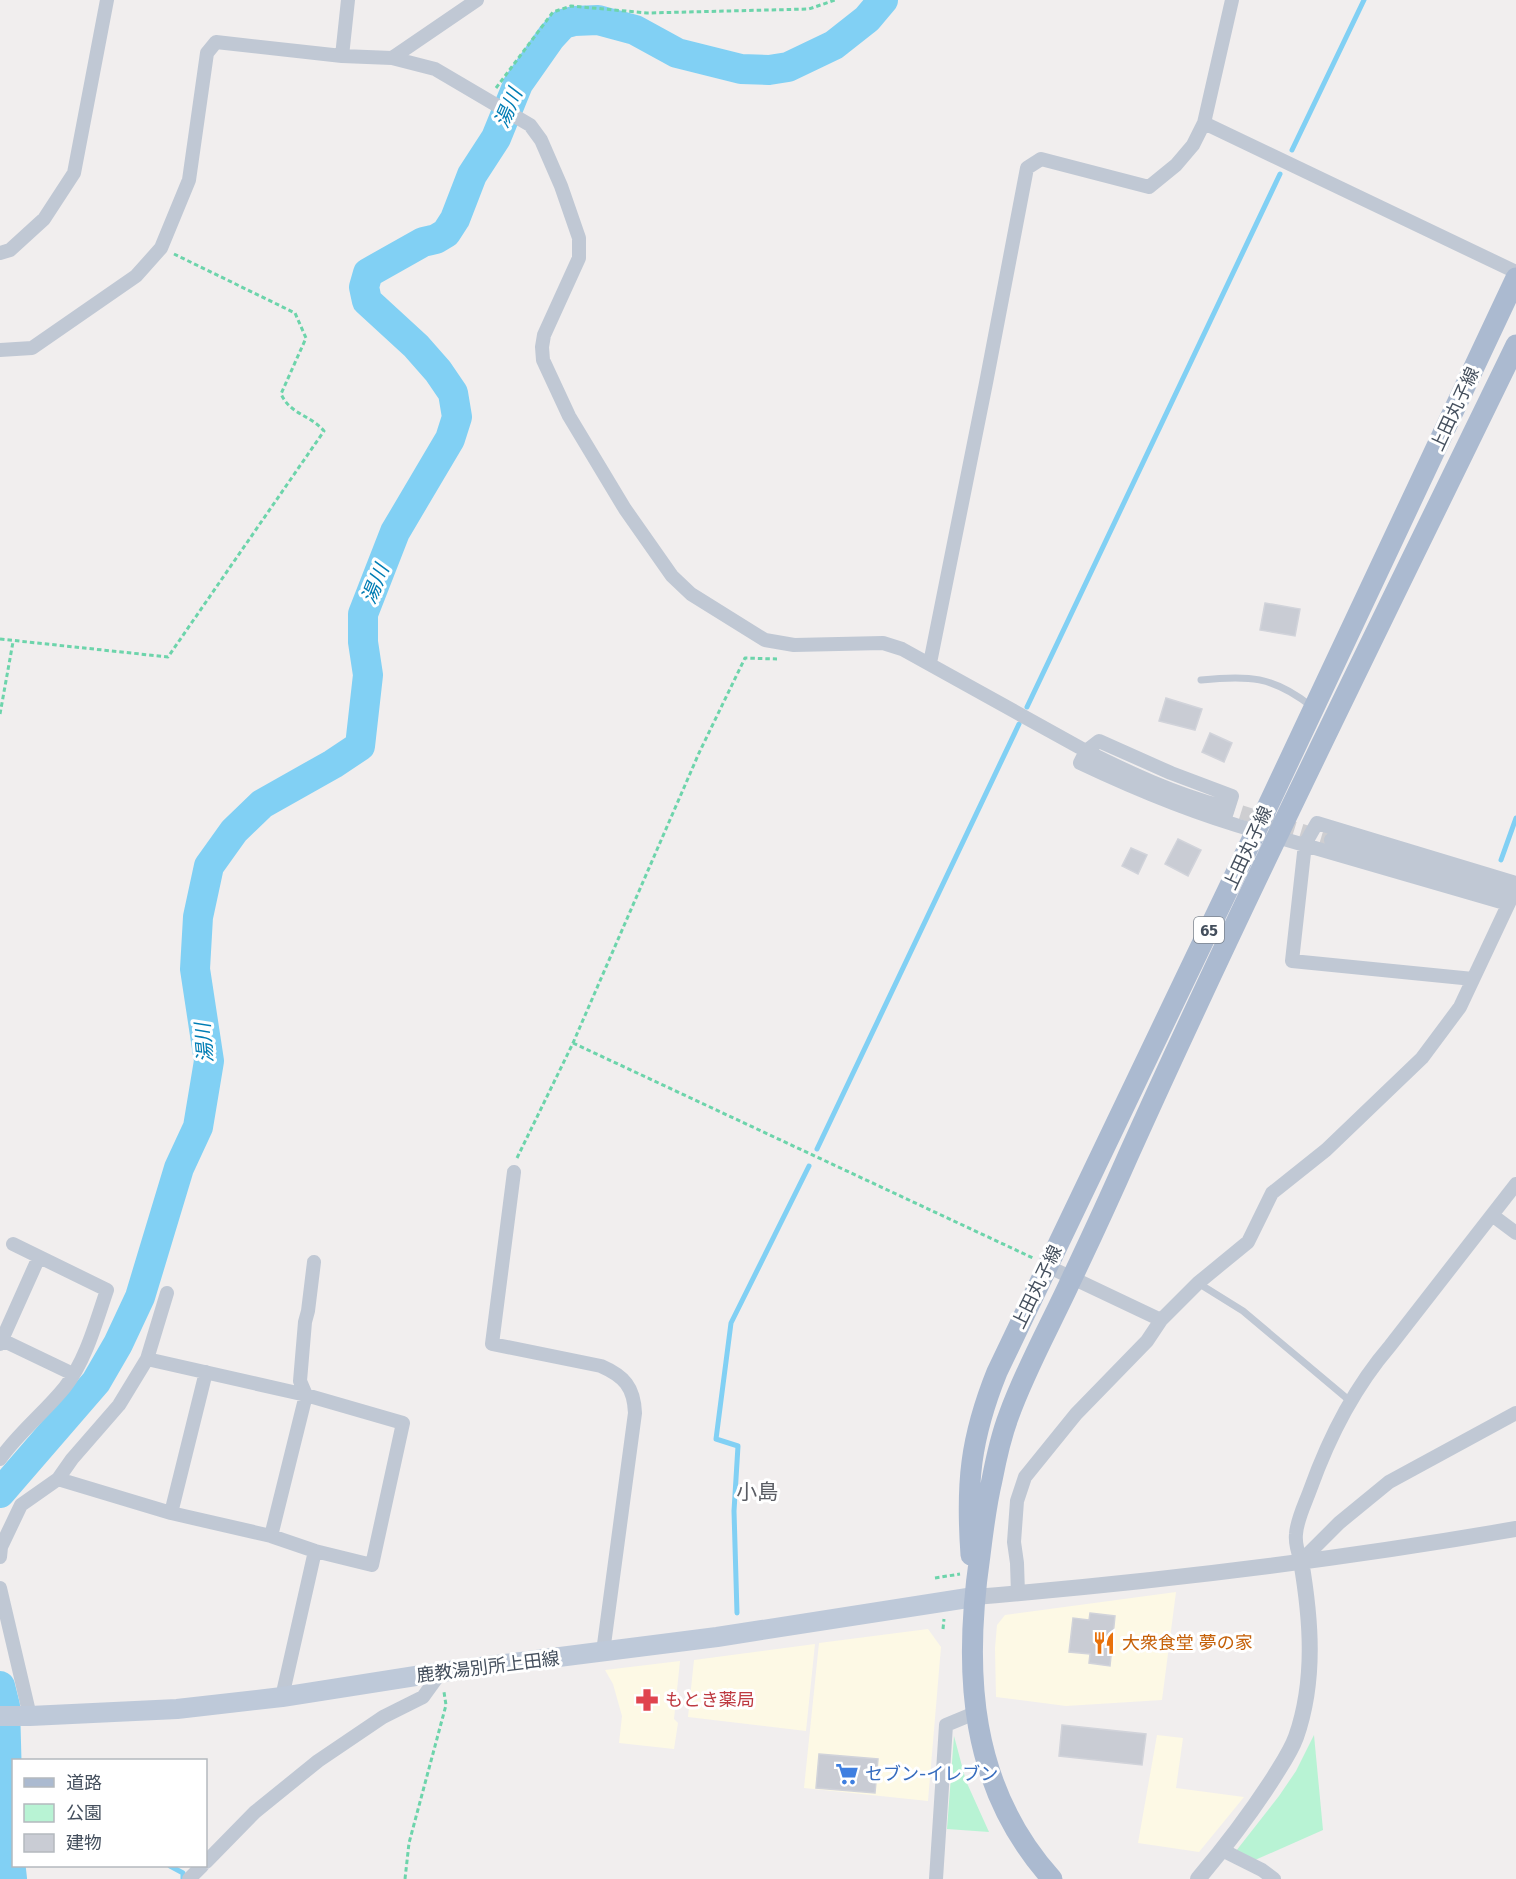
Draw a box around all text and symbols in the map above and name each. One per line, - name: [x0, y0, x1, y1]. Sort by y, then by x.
- water label: 湯川: [489, 83, 528, 131]
- street label: 上田丸子線: [1426, 364, 1484, 454]
- water label: 湯川: [356, 559, 394, 607]
- street label: 上田丸子線: [1219, 803, 1277, 893]
- road number: 65: [1194, 917, 1224, 943]
- water label: 湯川: [190, 1020, 218, 1064]
- street label: 上田丸子線: [1007, 1242, 1067, 1332]
- district label: 小島: [736, 1479, 778, 1505]
- restaurant icon: 大衆食堂 夢の家: [1091, 1630, 1117, 1656]
- place label: 大衆食堂 夢の家: [1122, 1632, 1253, 1654]
- street label: 鹿教湯別所上田線: [415, 1647, 561, 1687]
- pharmacy icon: もとき薬局: [634, 1687, 660, 1713]
- place label: もとき薬局: [665, 1689, 755, 1711]
- legend: [12, 1759, 207, 1867]
- supermarket icon: セブン-イレブン: [834, 1761, 860, 1787]
- place label: セブン-イレブン: [865, 1763, 998, 1785]
- text: 道路: [66, 1772, 102, 1794]
- text: 公園: [66, 1802, 102, 1824]
- text: 建物: [66, 1832, 102, 1854]

